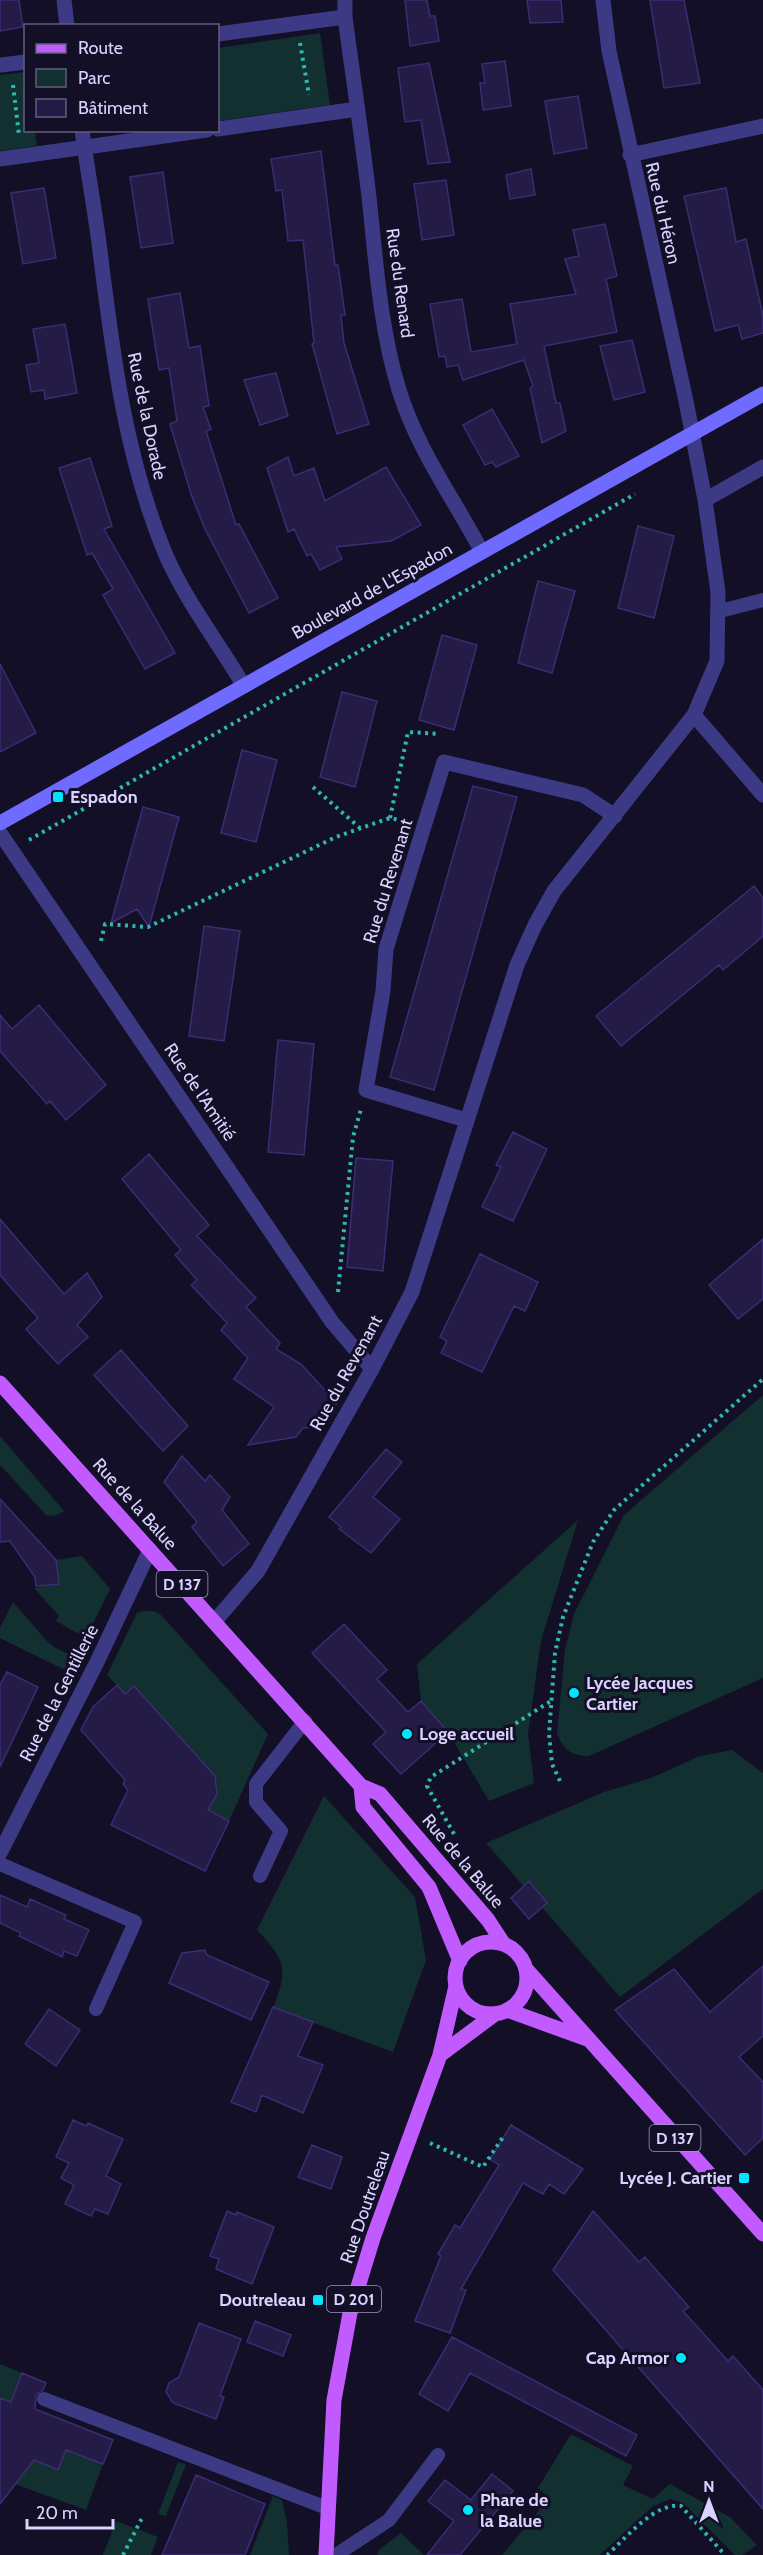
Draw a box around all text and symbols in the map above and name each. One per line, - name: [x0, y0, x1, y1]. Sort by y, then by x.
- legend: [24, 24, 219, 132]
- text: Route: [78, 37, 123, 59]
- text: Parc: [78, 67, 110, 89]
- text: Bâtiment: [78, 97, 148, 119]
- street label: Rue du Héron: [641, 160, 685, 266]
- street label: Rue du Renard: [381, 227, 419, 339]
- street label: Rue de la Dorade: [123, 350, 171, 482]
- street label: Boulevard de L'Espadon: [288, 538, 456, 644]
- place label: Espadon: [70, 786, 138, 808]
- marker: Espadon: [51, 790, 65, 804]
- street label: Rue du Revenant: [359, 816, 417, 946]
- street label: Rue de l'Amitié: [159, 1039, 241, 1145]
- street label: Rue du Revenant: [305, 1311, 387, 1435]
- street label: Rue de la Balue: [88, 1454, 182, 1554]
- road number: D 137: [156, 1571, 207, 1597]
- street label: Rue de la Gentillerie: [15, 1621, 103, 1765]
- place label: Lycée Jacques Cartier: [586, 1672, 693, 1715]
- marker: Lycée Jacques Cartier: [567, 1686, 581, 1700]
- place label: Loge accueil: [419, 1723, 514, 1745]
- marker: Loge accueil: [400, 1727, 414, 1741]
- street label: Rue de la Balue: [417, 1810, 509, 1912]
- road number: D 137: [650, 2125, 700, 2151]
- street label: Rue Doutreleau: [335, 2148, 395, 2266]
- place label: Lycée J. Cartier: [619, 2167, 732, 2189]
- marker: Lycée J. Cartier: [737, 2171, 751, 2185]
- road number: D 201: [327, 2286, 381, 2312]
- place label: Doutreleau: [219, 2289, 306, 2311]
- marker: Doutreleau: [311, 2293, 325, 2307]
- place label: Cap Armor: [586, 2347, 669, 2369]
- marker: Cap Armor: [674, 2351, 688, 2365]
- north arrow: [679, 2471, 739, 2531]
- text: N: [703, 2477, 715, 2496]
- place label: Phare de la Balue: [480, 2489, 548, 2532]
- scale bar: [27, 2492, 112, 2530]
- text: 20 m: [36, 2502, 78, 2524]
- marker: Phare de la Balue: [461, 2503, 475, 2517]

